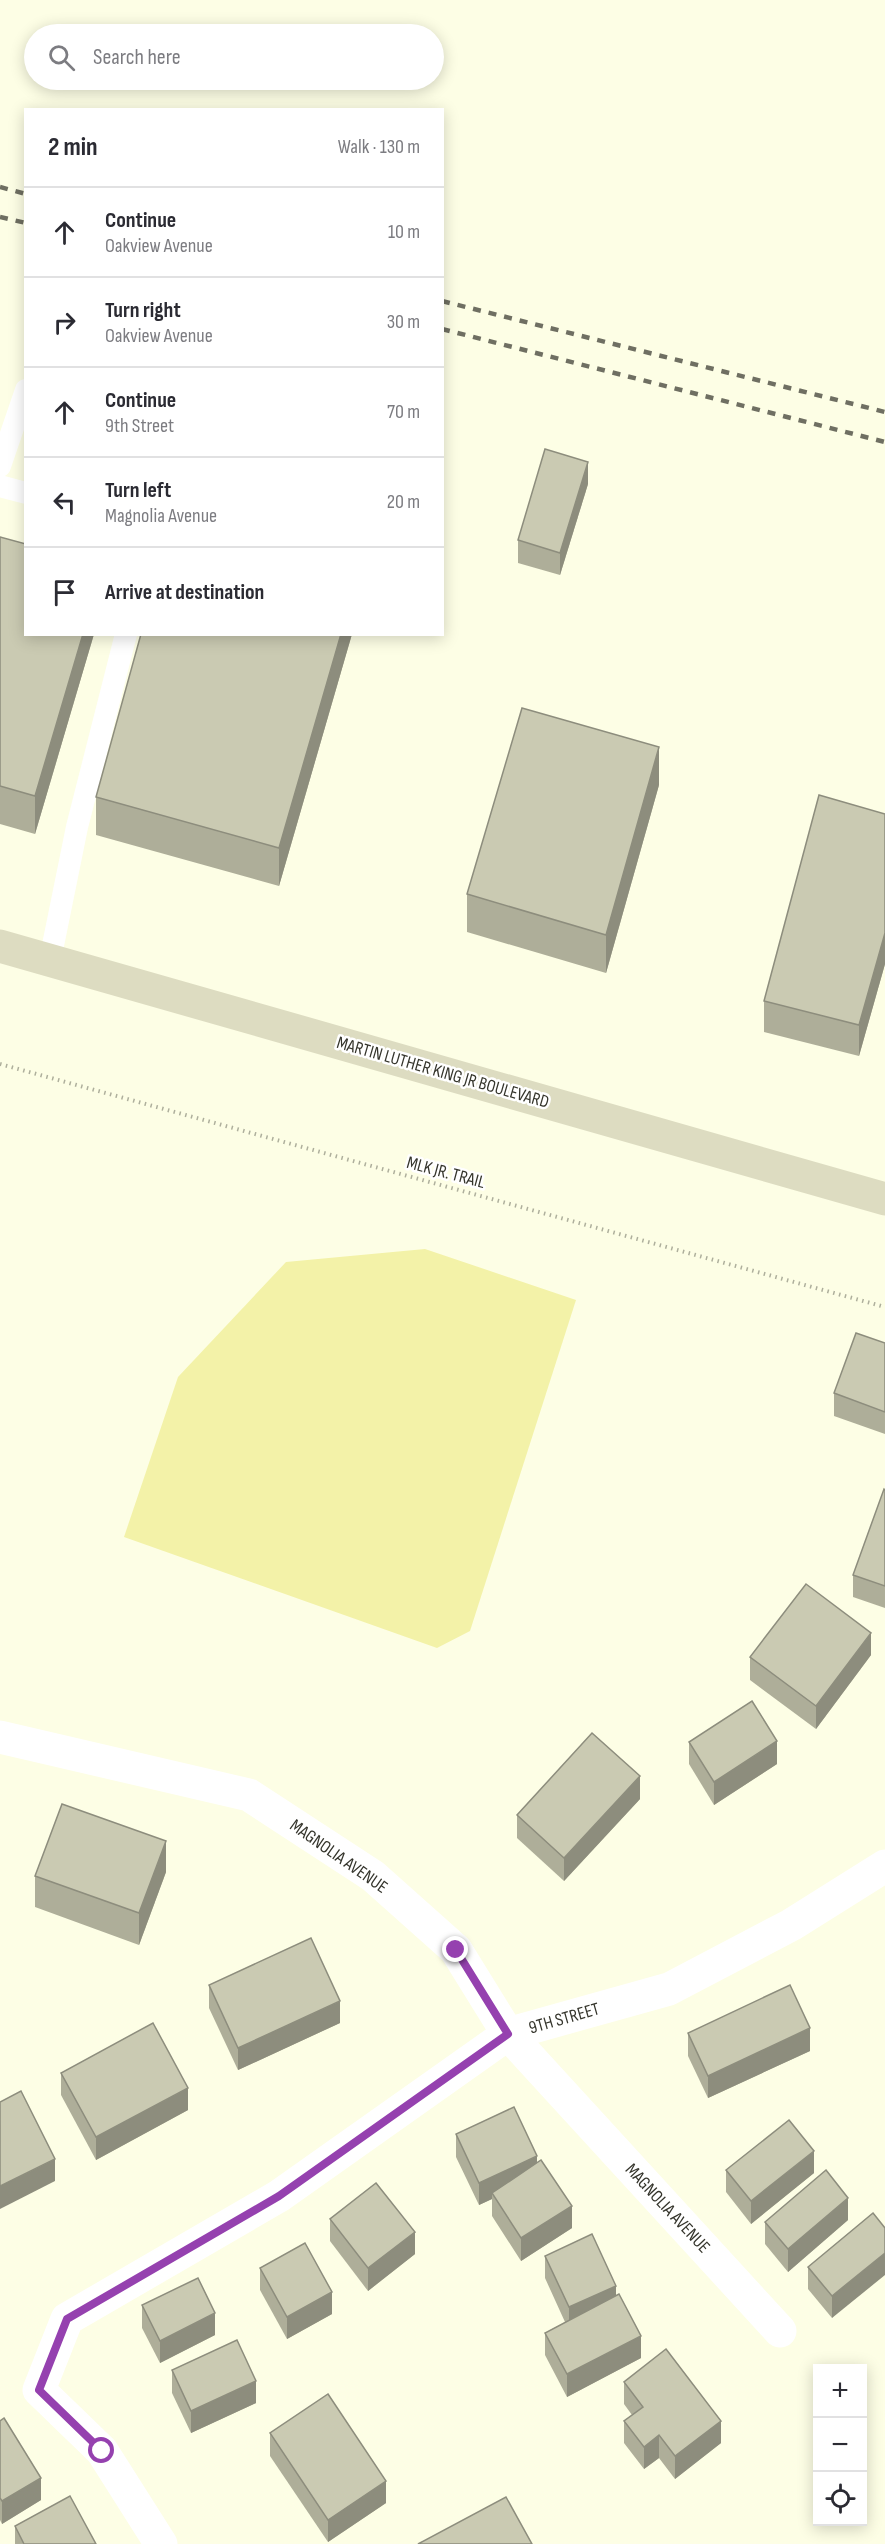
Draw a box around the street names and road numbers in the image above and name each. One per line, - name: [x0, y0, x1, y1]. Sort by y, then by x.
- street label: MARTIN LUTHER KING JR BOULEVARD: [334, 1032, 551, 1113]
- street label: MLK JR. TRAIL: [404, 1152, 488, 1193]
- street label: MAGNOLIA AVENUE: [286, 1815, 392, 1898]
- street label: 9TH STREET: [526, 1998, 602, 2039]
- street label: MAGNOLIA AVENUE: [621, 2159, 714, 2257]

